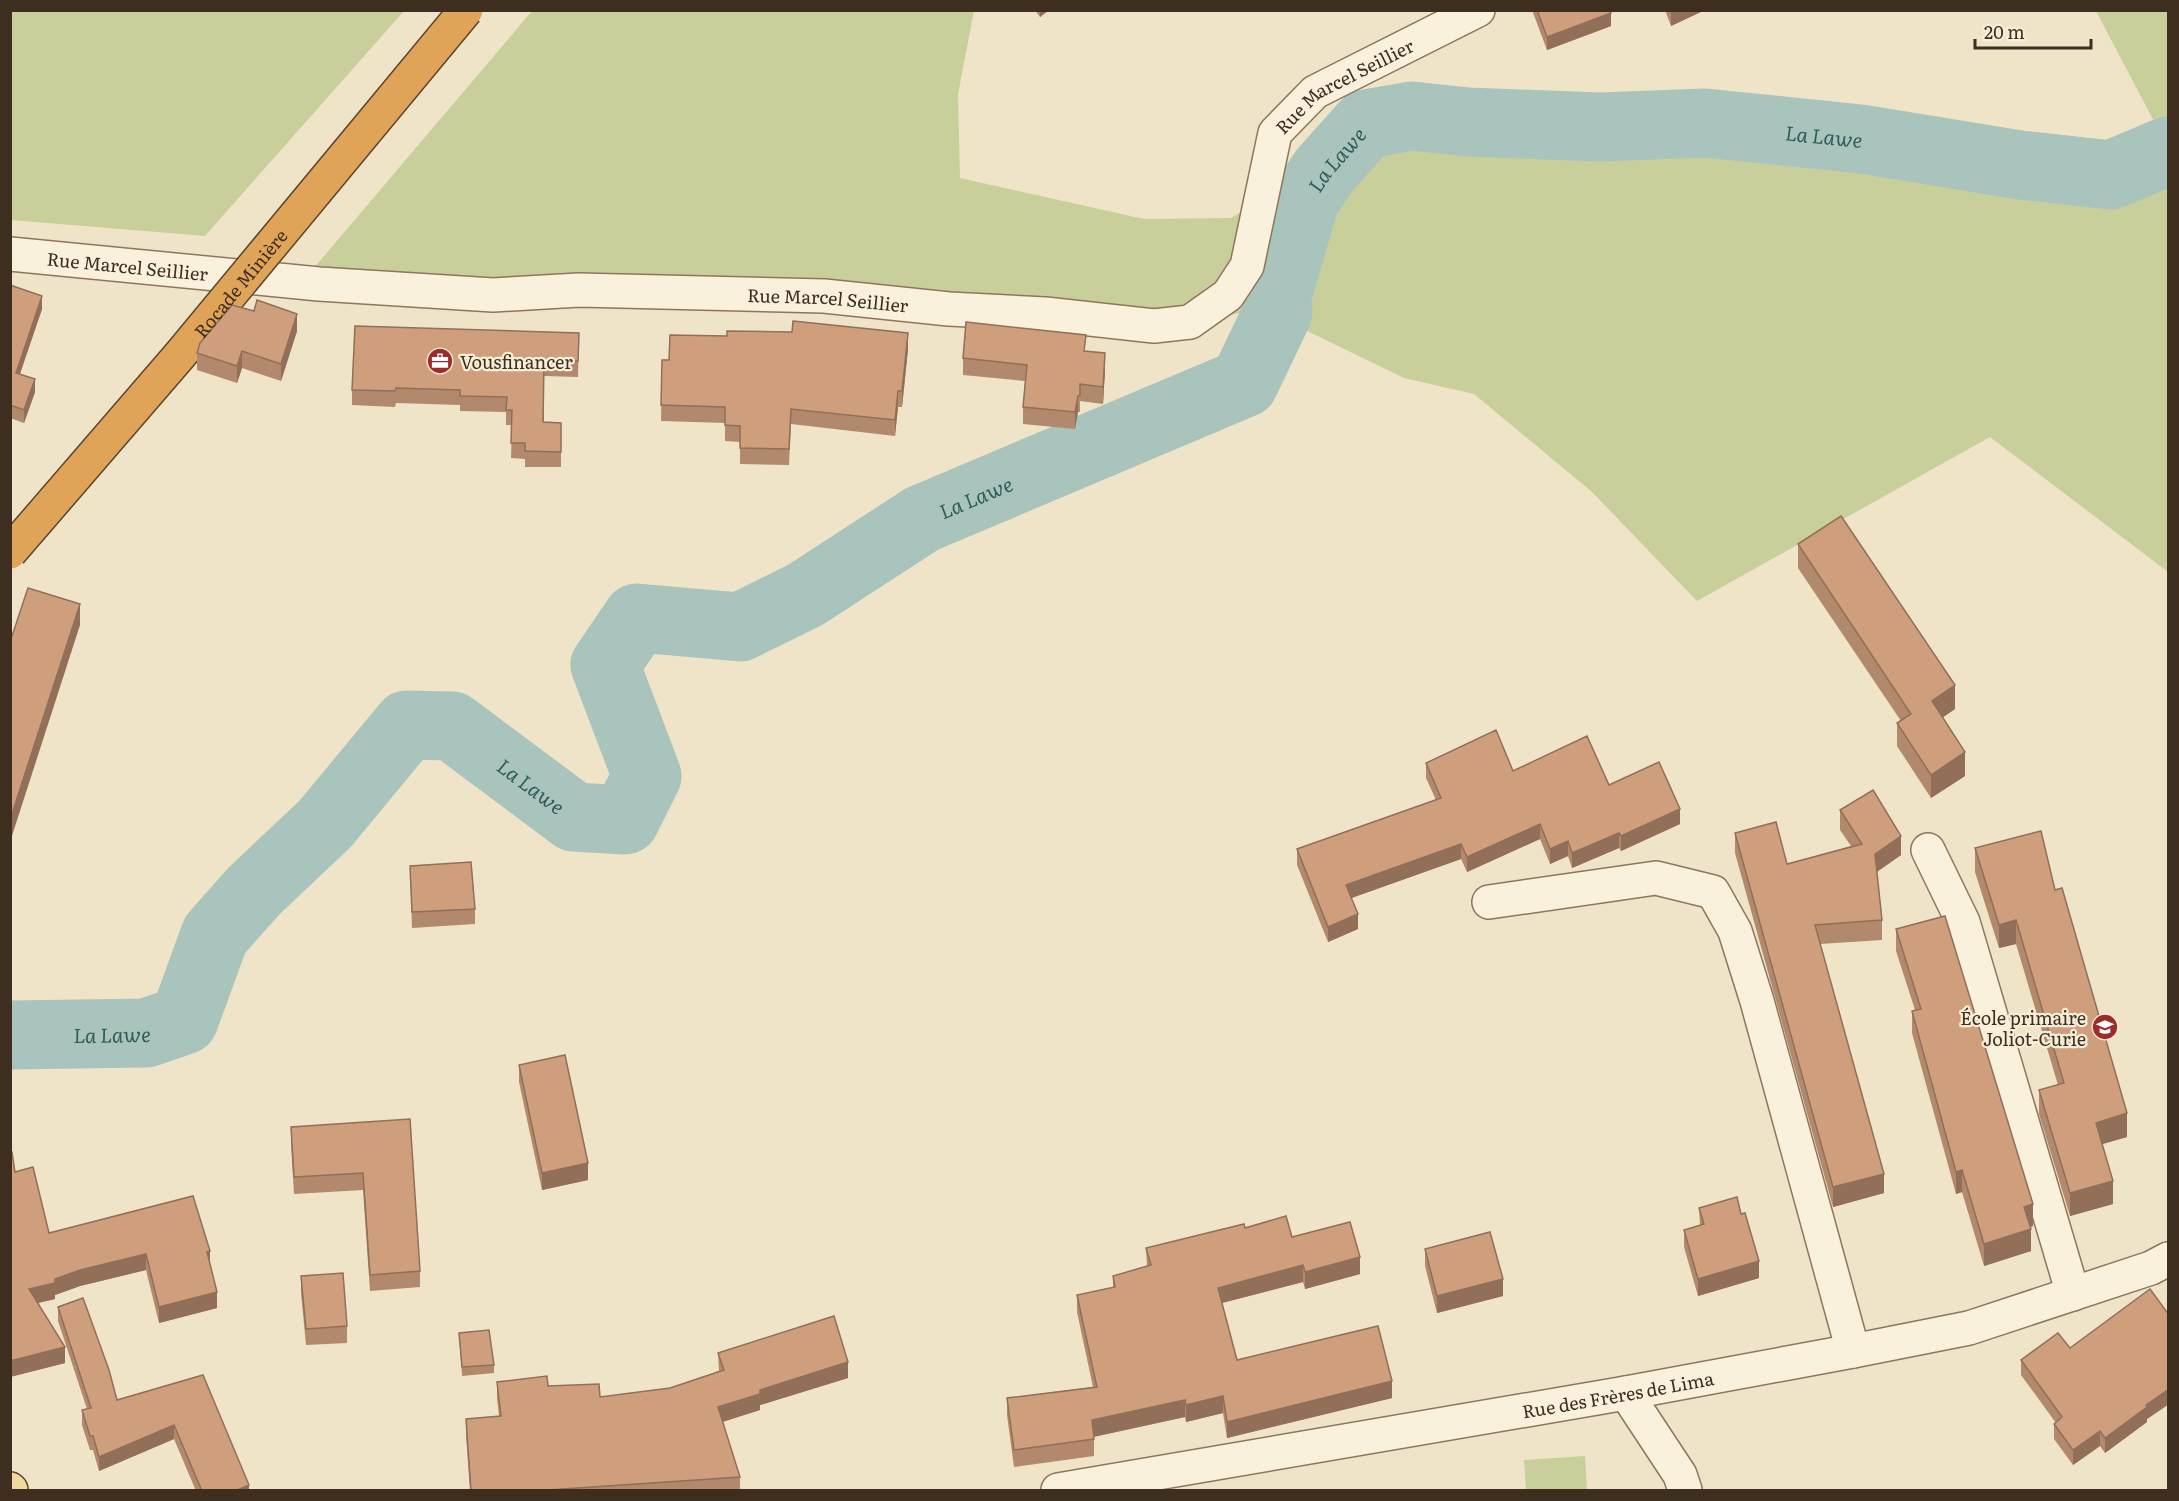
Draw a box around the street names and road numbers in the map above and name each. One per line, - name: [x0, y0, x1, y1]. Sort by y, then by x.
- street label: Rue Marcel Seillier: [1268, 31, 1419, 139]
- street label: Rocade Minière: [187, 223, 293, 343]
- street label: Rue Marcel Seillier: [46, 244, 210, 287]
- street label: Rue Marcel Seillier: [747, 281, 910, 318]
- street label: Rue des Frères de Lima: [1520, 1364, 1716, 1424]

